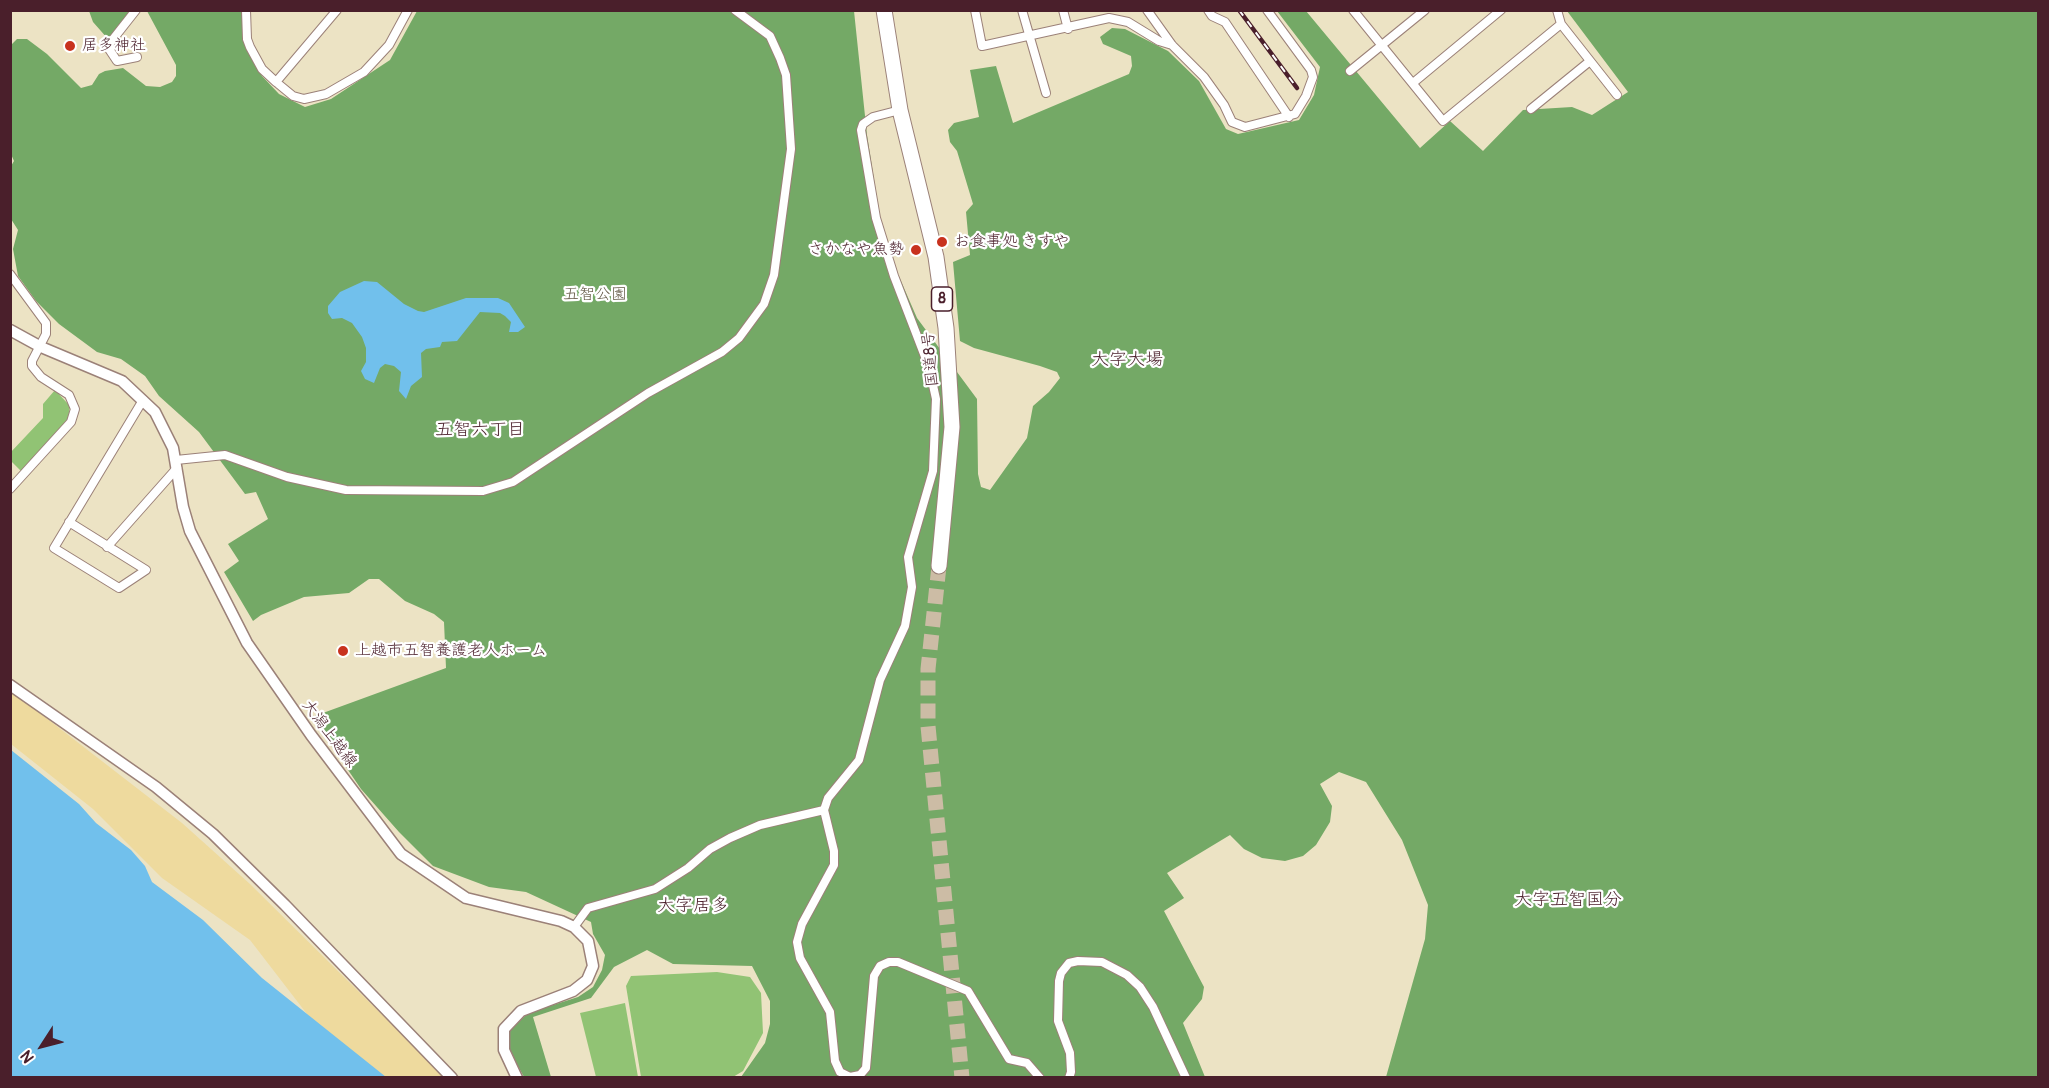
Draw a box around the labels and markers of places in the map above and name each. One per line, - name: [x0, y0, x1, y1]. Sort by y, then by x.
- place label: 居多神社: [82, 36, 146, 56]
- marker: 居多神社: [63, 39, 77, 53]
- place label: お食事処 きすや: [954, 232, 1069, 252]
- marker: お食事処 きすや: [935, 235, 949, 249]
- place label: さかなや魚勢: [808, 240, 904, 260]
- marker: さかなや魚勢: [909, 243, 923, 257]
- place label: 上越市五智養護老人ホーム: [355, 641, 547, 661]
- marker: 上越市五智養護老人ホーム: [336, 644, 350, 658]

